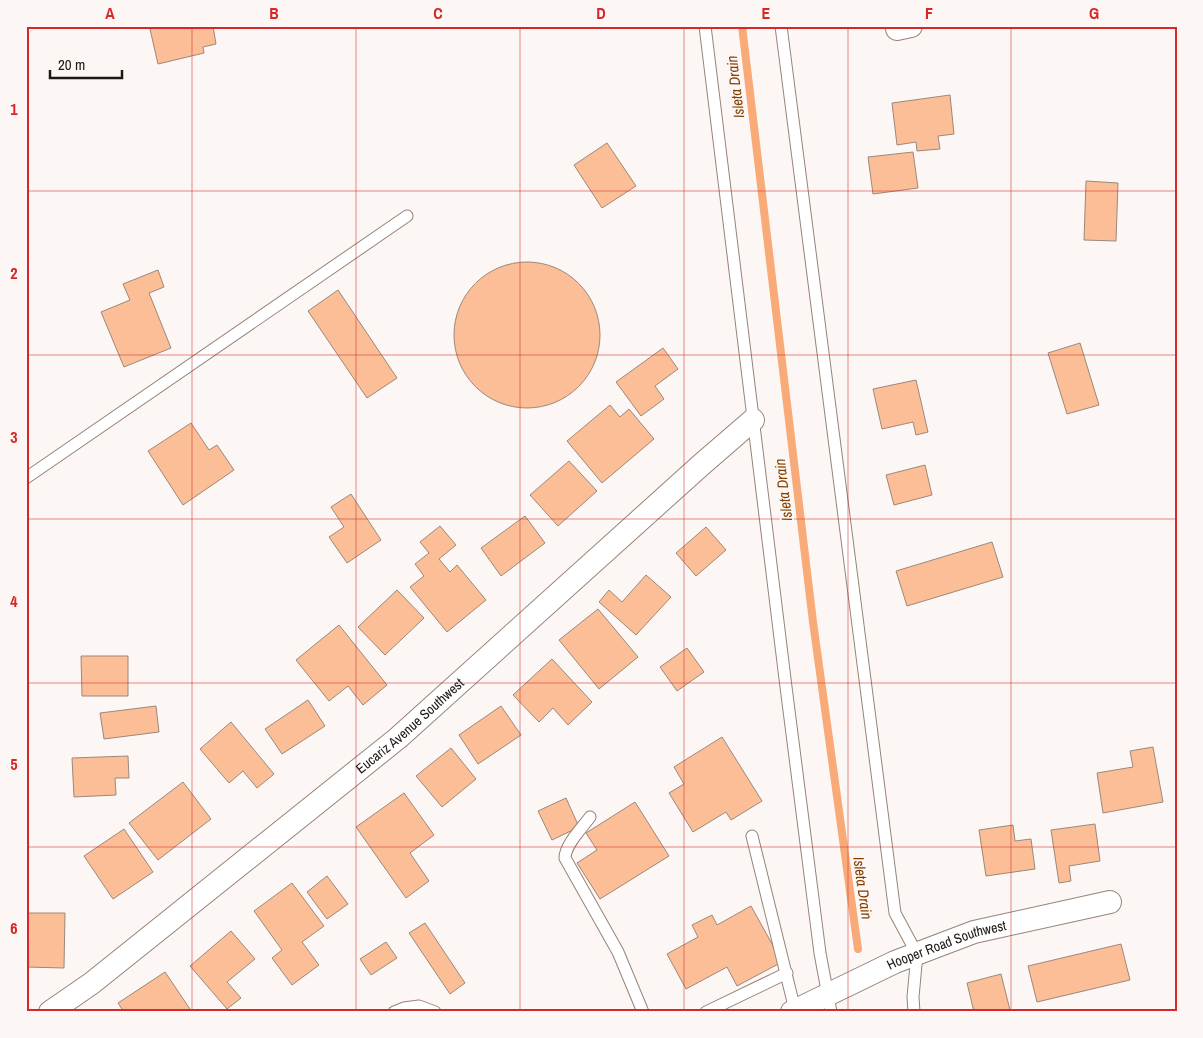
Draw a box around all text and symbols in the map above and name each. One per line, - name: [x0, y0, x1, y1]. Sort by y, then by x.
- text: A: [105, 2, 115, 24]
- text: B: [269, 2, 279, 24]
- text: C: [433, 2, 443, 24]
- text: D: [596, 2, 606, 24]
- text: E: [762, 2, 771, 24]
- text: F: [925, 2, 933, 24]
- text: G: [1089, 2, 1099, 24]
- scale bar: [50, 48, 122, 80]
- text: 20 m: [58, 54, 85, 75]
- water label: Isleta Drain: [721, 54, 749, 119]
- text: 1: [10, 98, 18, 120]
- text: 2: [10, 262, 18, 284]
- text: 3: [10, 426, 18, 448]
- water label: Isleta Drain: [769, 457, 797, 522]
- text: 4: [10, 590, 18, 612]
- street label: Eucariz Avenue Southwest: [352, 674, 468, 777]
- text: 5: [10, 753, 18, 775]
- water label: Isleta Drain: [848, 855, 878, 921]
- street label: Hooper Road Southwest: [884, 916, 1008, 974]
- text: 6: [10, 917, 18, 939]

